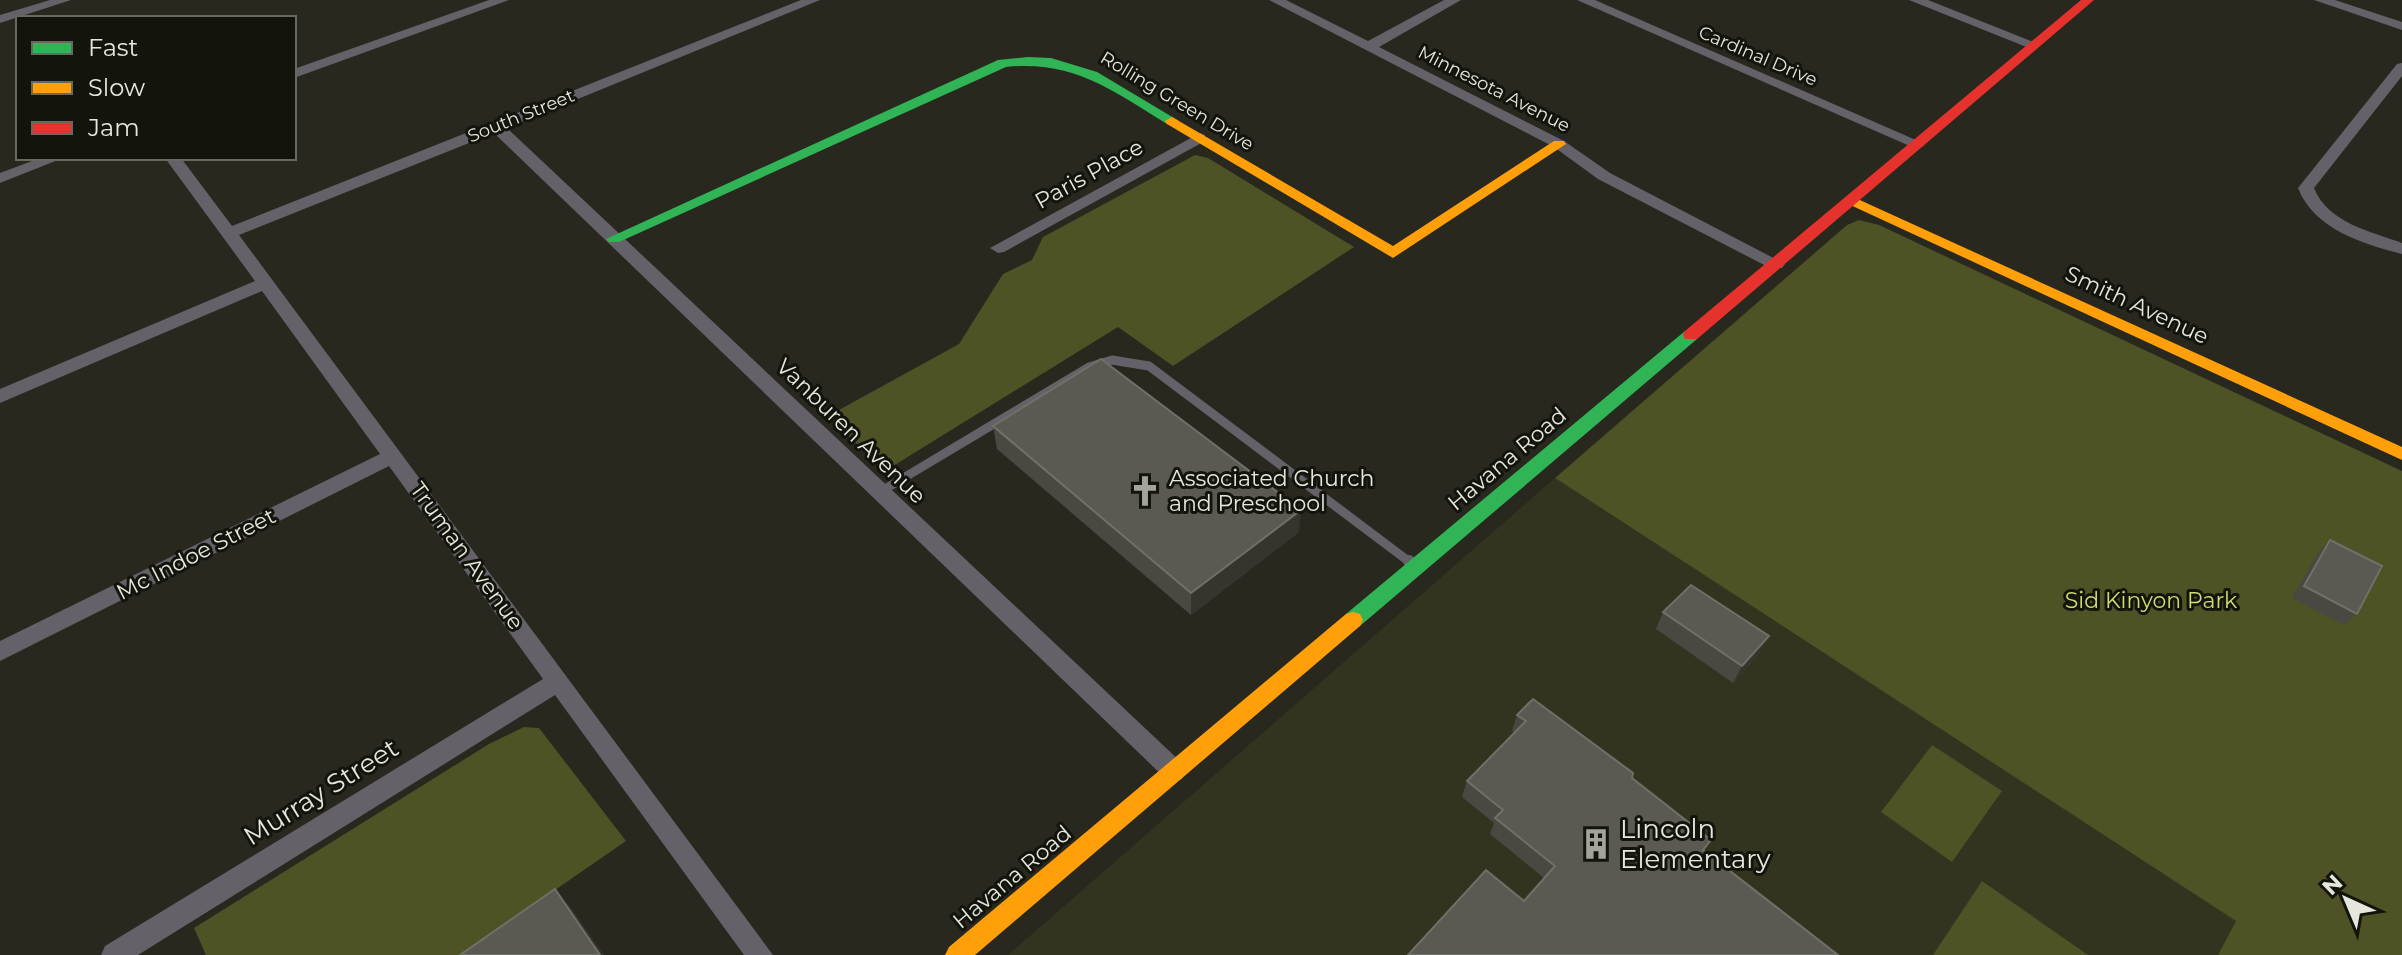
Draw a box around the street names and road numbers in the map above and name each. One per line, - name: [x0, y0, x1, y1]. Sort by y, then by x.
- street label: Cardinal Drive: [1695, 21, 1821, 91]
- street label: Minnesota Avenue: [1414, 41, 1574, 137]
- street label: Rolling Green Drive: [1096, 47, 1258, 155]
- street label: South Street: [464, 85, 578, 147]
- street label: Paris Place: [1030, 133, 1148, 215]
- street label: Smith Avenue: [2061, 260, 2213, 350]
- street label: Vanburen Avenue: [771, 353, 931, 509]
- street label: Havana Road: [1442, 402, 1572, 516]
- street label: Truman Avenue: [404, 477, 530, 635]
- street label: Mc Indoe Street: [112, 502, 280, 606]
- street label: Murray Street: [238, 732, 404, 852]
- street label: Havana Road: [947, 820, 1077, 934]

